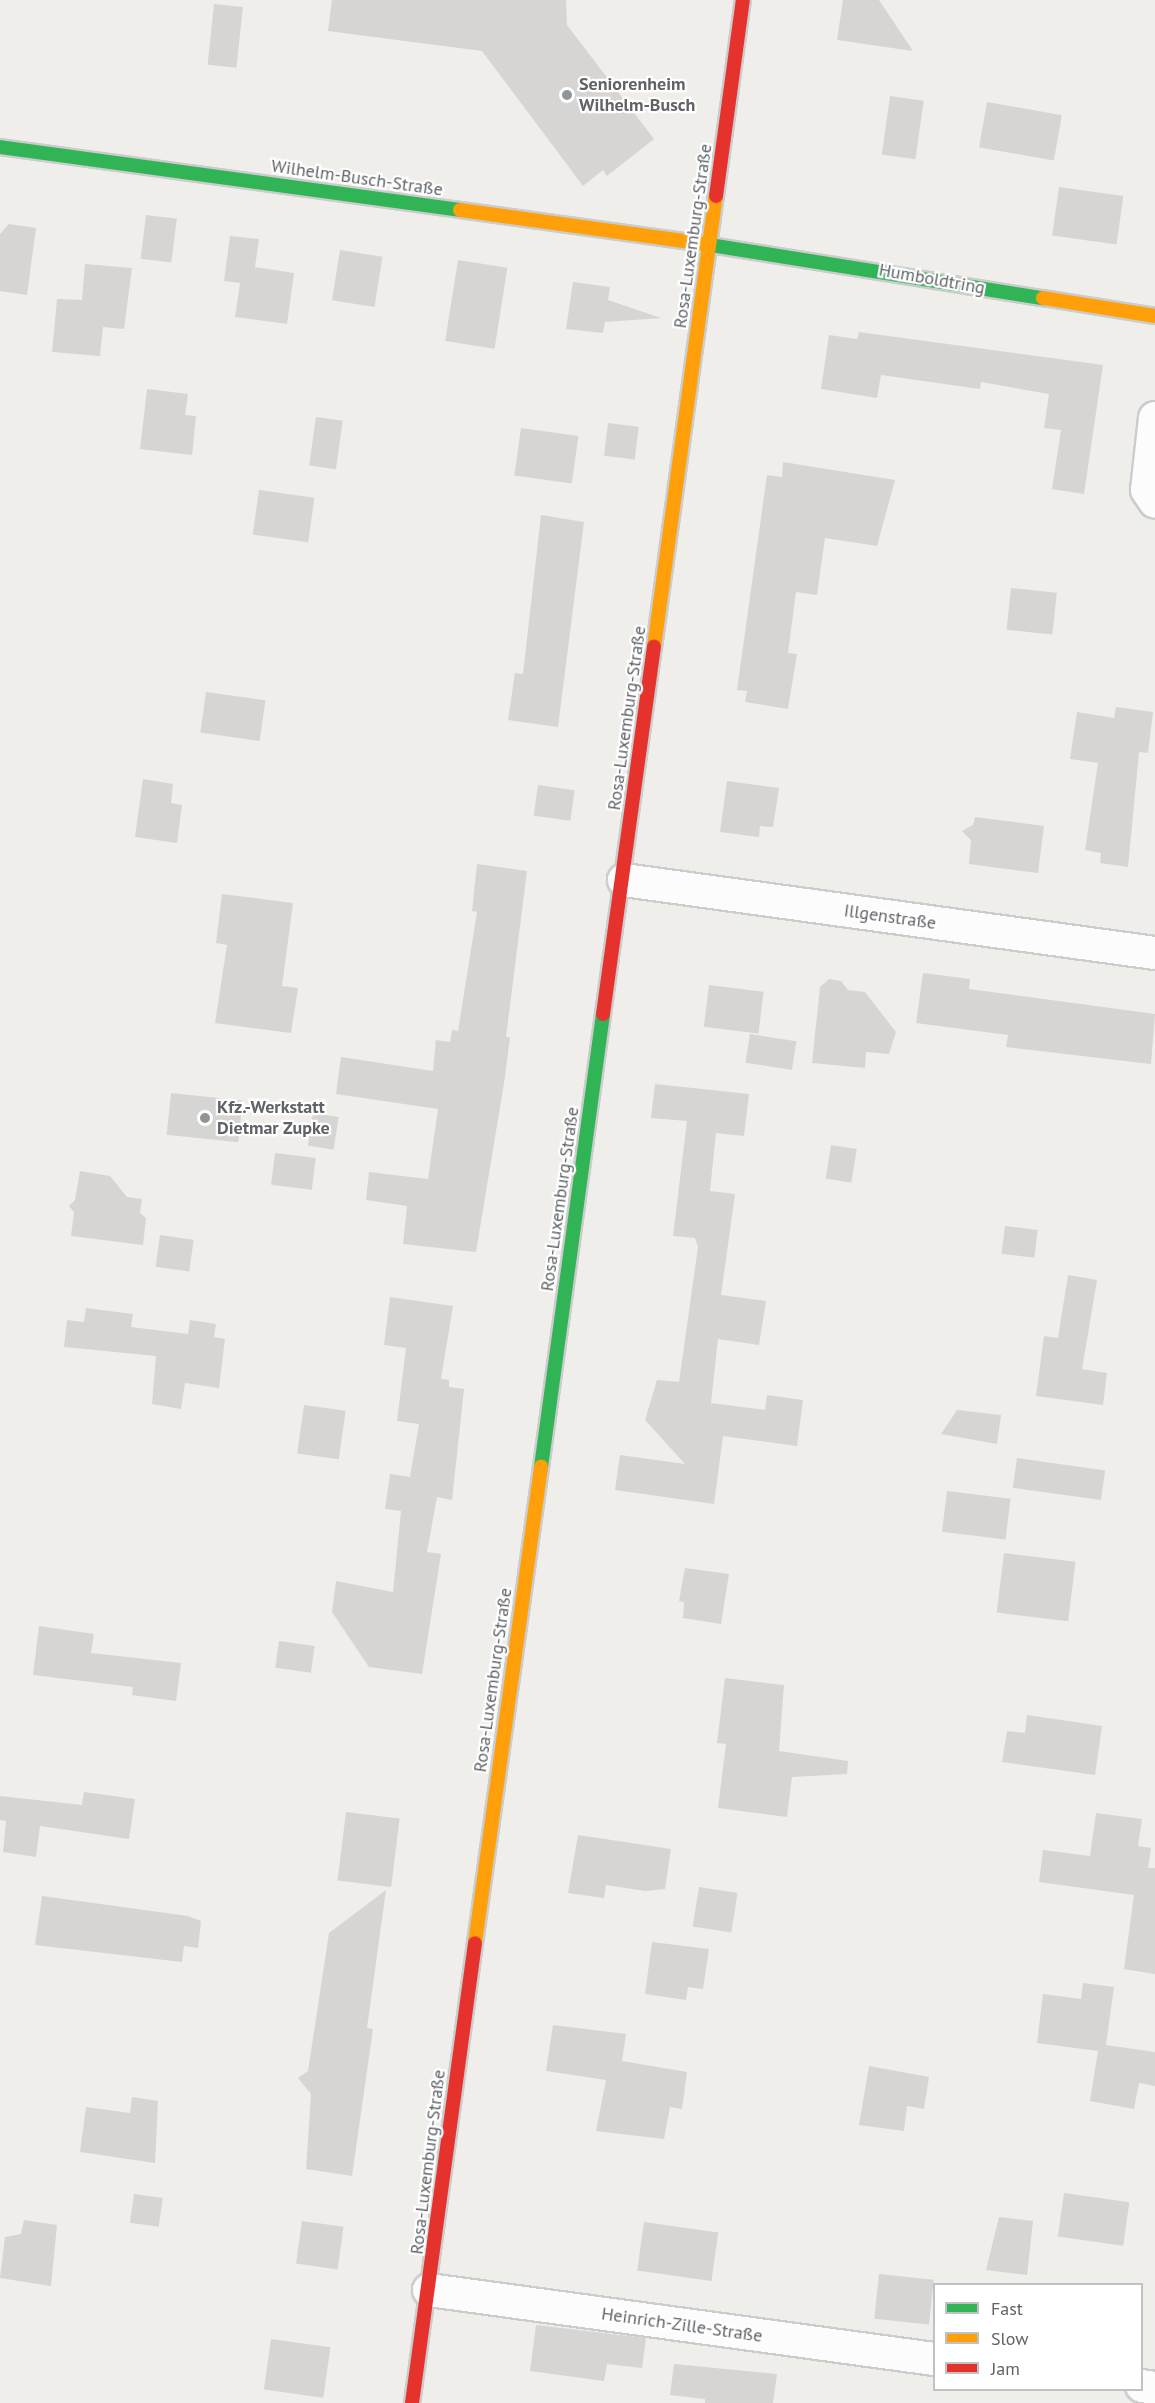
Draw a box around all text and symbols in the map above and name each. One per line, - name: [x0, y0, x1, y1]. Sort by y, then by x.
- place label: Seniorenheim Wilhelm-Busch: [579, 74, 695, 116]
- marker: Seniorenheim Wilhelm-Busch: [560, 88, 574, 102]
- street label: Rosa-Luxemburg-Straße: [669, 142, 717, 330]
- street label: Wilhelm-Busch-Straße: [270, 155, 444, 201]
- street label: Humboldtring: [877, 259, 987, 299]
- street label: Rosa-Luxemburg-Straße: [603, 624, 651, 812]
- street label: Illgenstraße: [842, 900, 938, 934]
- place label: Kfz.-Werkstatt Dietmar Zupke: [217, 1097, 330, 1140]
- street label: Rosa-Luxemburg-Straße: [536, 1105, 584, 1293]
- marker: Kfz.-Werkstatt Dietmar Zupke: [198, 1111, 212, 1125]
- street label: Rosa-Luxemburg-Straße: [469, 1586, 517, 1774]
- street label: Rosa-Luxemburg-Straße: [406, 2068, 450, 2256]
- legend: [933, 2283, 1143, 2391]
- text: Fast: [991, 2297, 1023, 2320]
- street label: Heinrich-Zille-Straße: [600, 2303, 764, 2347]
- text: Slow: [991, 2327, 1029, 2350]
- text: Jam: [991, 2357, 1020, 2380]

